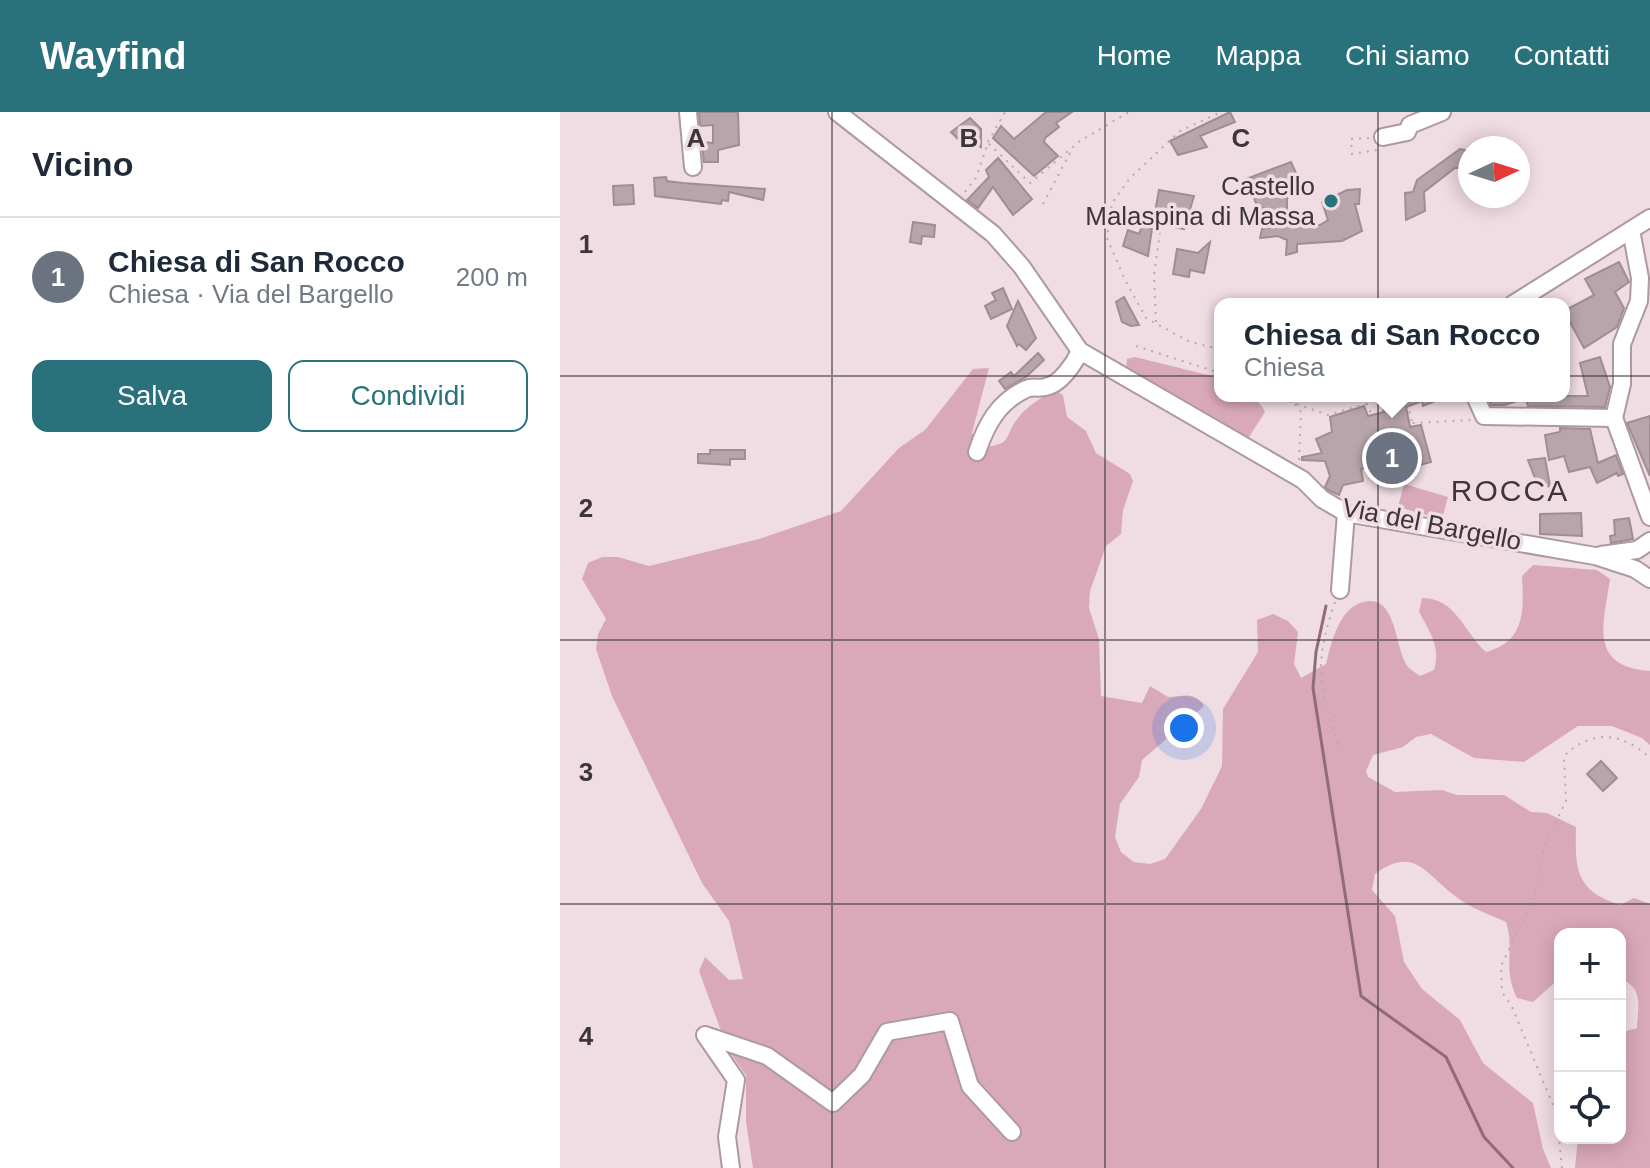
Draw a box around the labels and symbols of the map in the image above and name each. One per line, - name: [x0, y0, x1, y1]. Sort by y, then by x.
- text: A: [687, 123, 706, 153]
- text: B: [960, 123, 978, 153]
- text: C: [1232, 123, 1251, 153]
- north arrow: [1458, 136, 1530, 208]
- place label: Castello Malaspina di Massa: [1085, 171, 1316, 231]
- marker: Castello Malaspina di Massa: [1322, 192, 1340, 210]
- text: 1: [579, 229, 593, 259]
- pin: 1: [1366, 428, 1418, 488]
- district label: ROCCA: [1451, 474, 1569, 507]
- street label: Via del Bargello: [1340, 492, 1524, 556]
- text: 2: [579, 493, 593, 523]
- your location: [1164, 708, 1204, 748]
- text: 3: [579, 757, 593, 787]
- text: 4: [579, 1021, 594, 1051]

